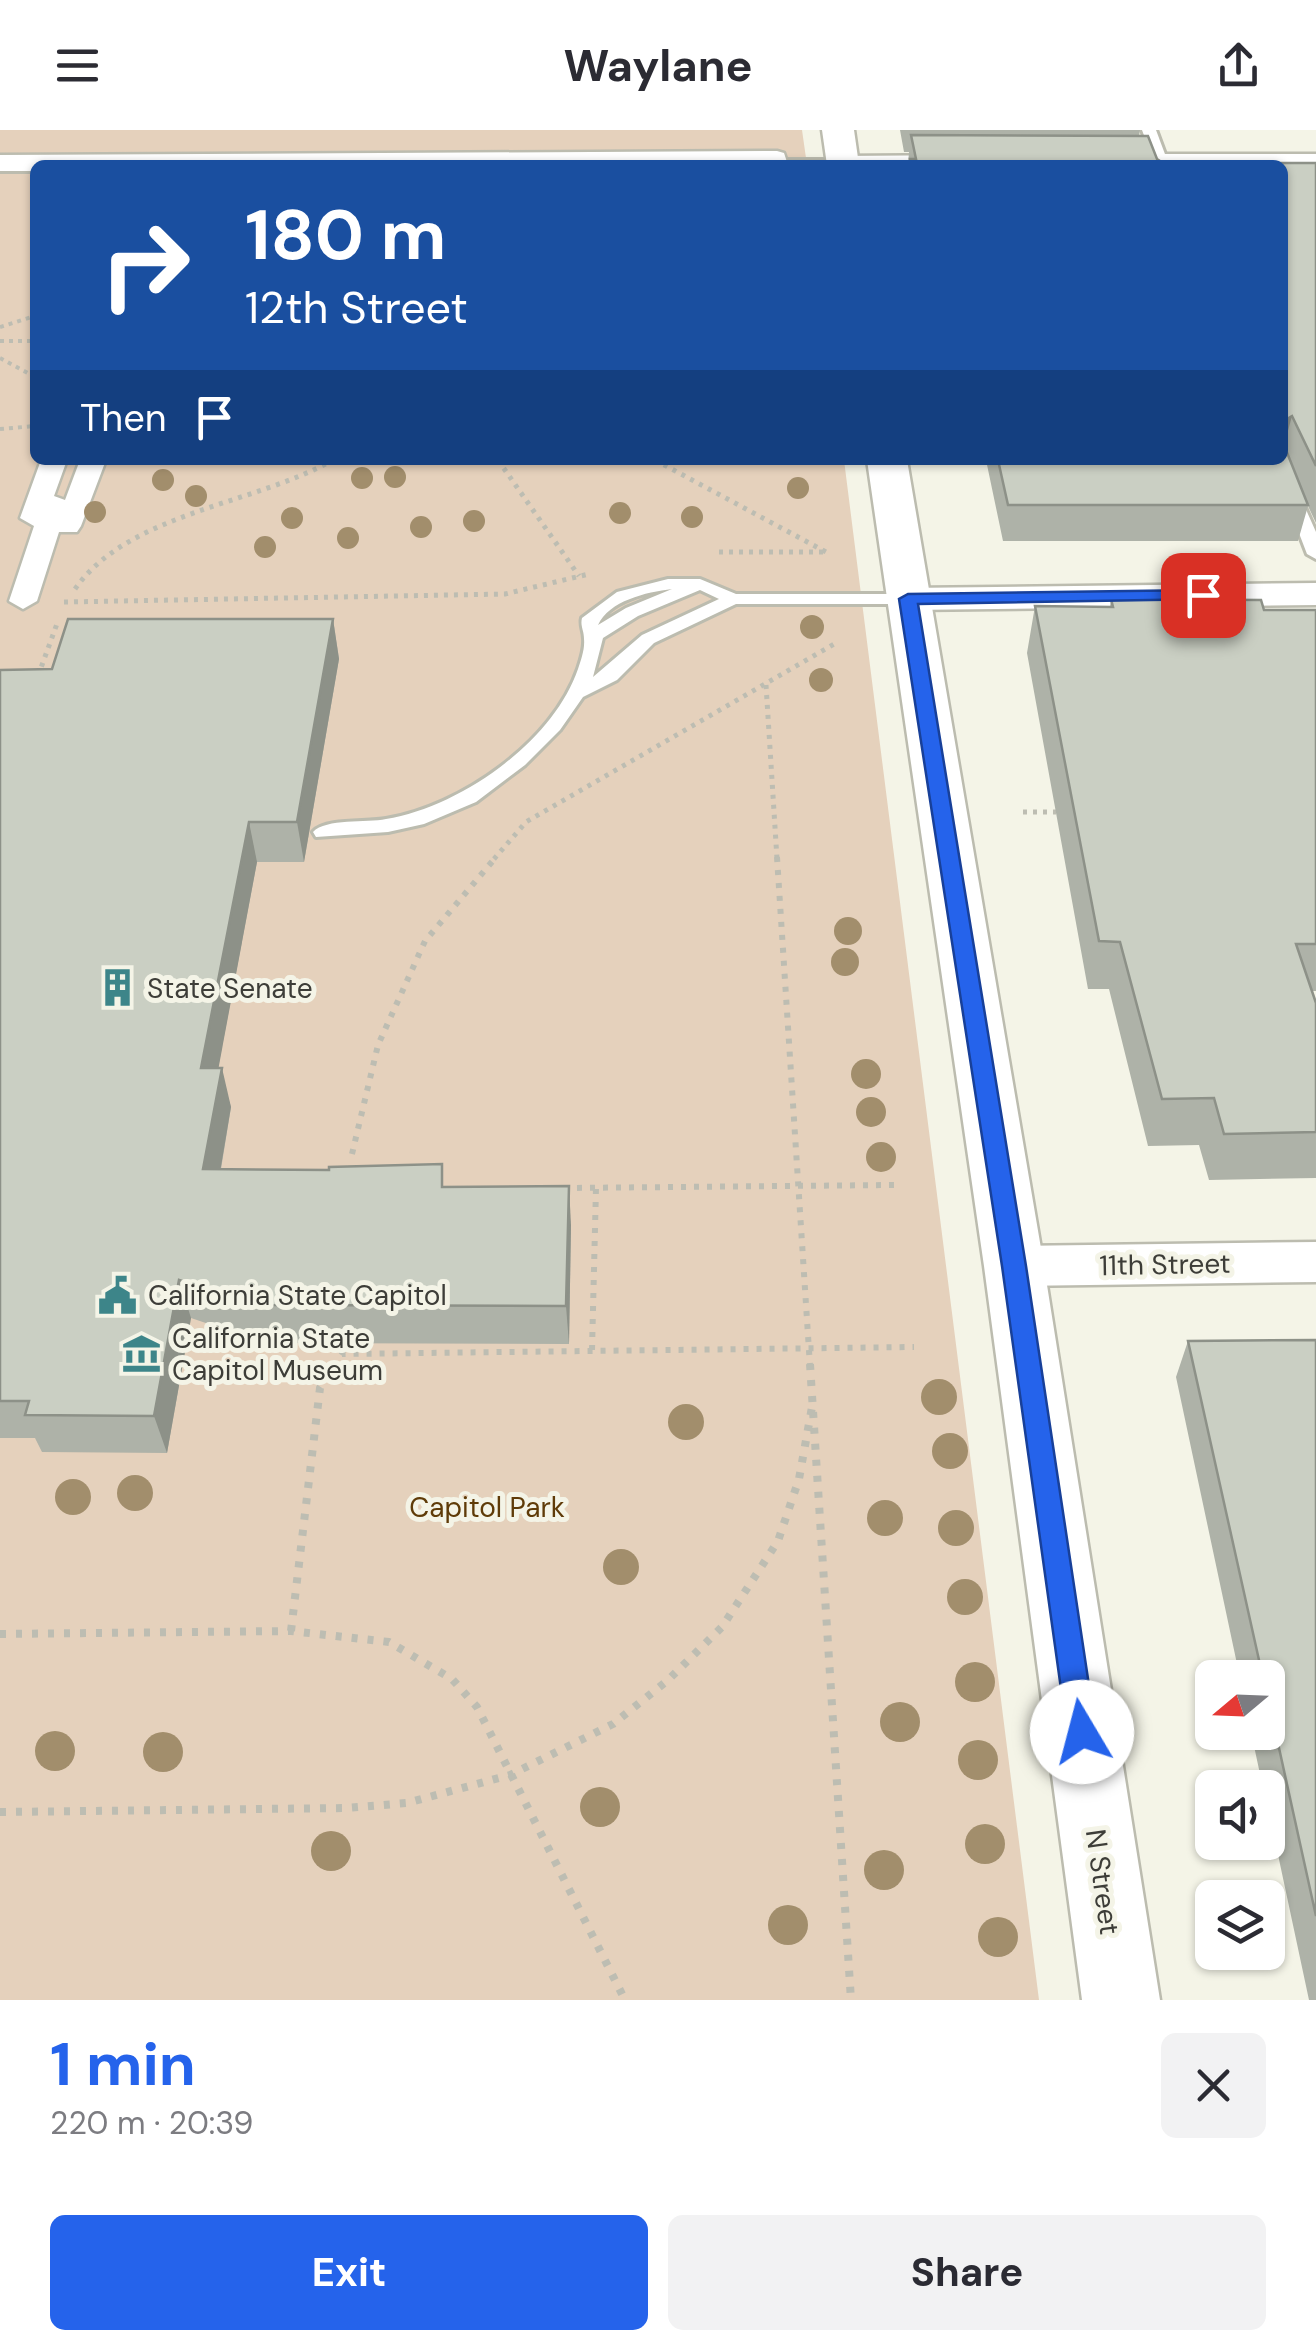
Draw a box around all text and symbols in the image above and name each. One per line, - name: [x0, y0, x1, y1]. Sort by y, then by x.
- text: Waylane: [563, 36, 753, 95]
- icon: menu: [50, 38, 105, 93]
- icon: share: [1211, 38, 1266, 93]
- text: 180 m: [245, 190, 446, 281]
- icon: right: [80, 200, 210, 330]
- text: 12th Street: [245, 278, 468, 337]
- icon: arrive: [187, 390, 242, 445]
- text: Then: [80, 393, 167, 443]
- pin: [1161, 553, 1246, 638]
- icon: arrive: [1176, 568, 1231, 623]
- building icon: State Senate: [96, 967, 138, 1009]
- place label: State Senate: [147, 970, 313, 1007]
- street label: 11th Street: [1099, 1245, 1231, 1284]
- public building icon: California State Capitol: [97, 1274, 139, 1316]
- place label: California State Capitol: [148, 1277, 447, 1314]
- place label: California State Capitol Museum: [172, 1320, 383, 1389]
- museum icon: California State Capitol Museum: [121, 1333, 163, 1375]
- park label: Capitol Park: [409, 1489, 565, 1526]
- north arrow: [1195, 1660, 1285, 1750]
- map controls: [1195, 1660, 1285, 1970]
- position arrow: [1030, 1680, 1134, 1784]
- button: sound: [1195, 1770, 1285, 1860]
- street label: N Street: [1077, 1827, 1128, 1937]
- button: layers: [1195, 1880, 1285, 1970]
- text: 1 min: [50, 2025, 196, 2104]
- button: close: [1161, 2033, 1266, 2138]
- text: 220 m · 20:39: [50, 2102, 253, 2144]
- button: Exit: [50, 2215, 648, 2330]
- button: Share: [668, 2215, 1266, 2330]

